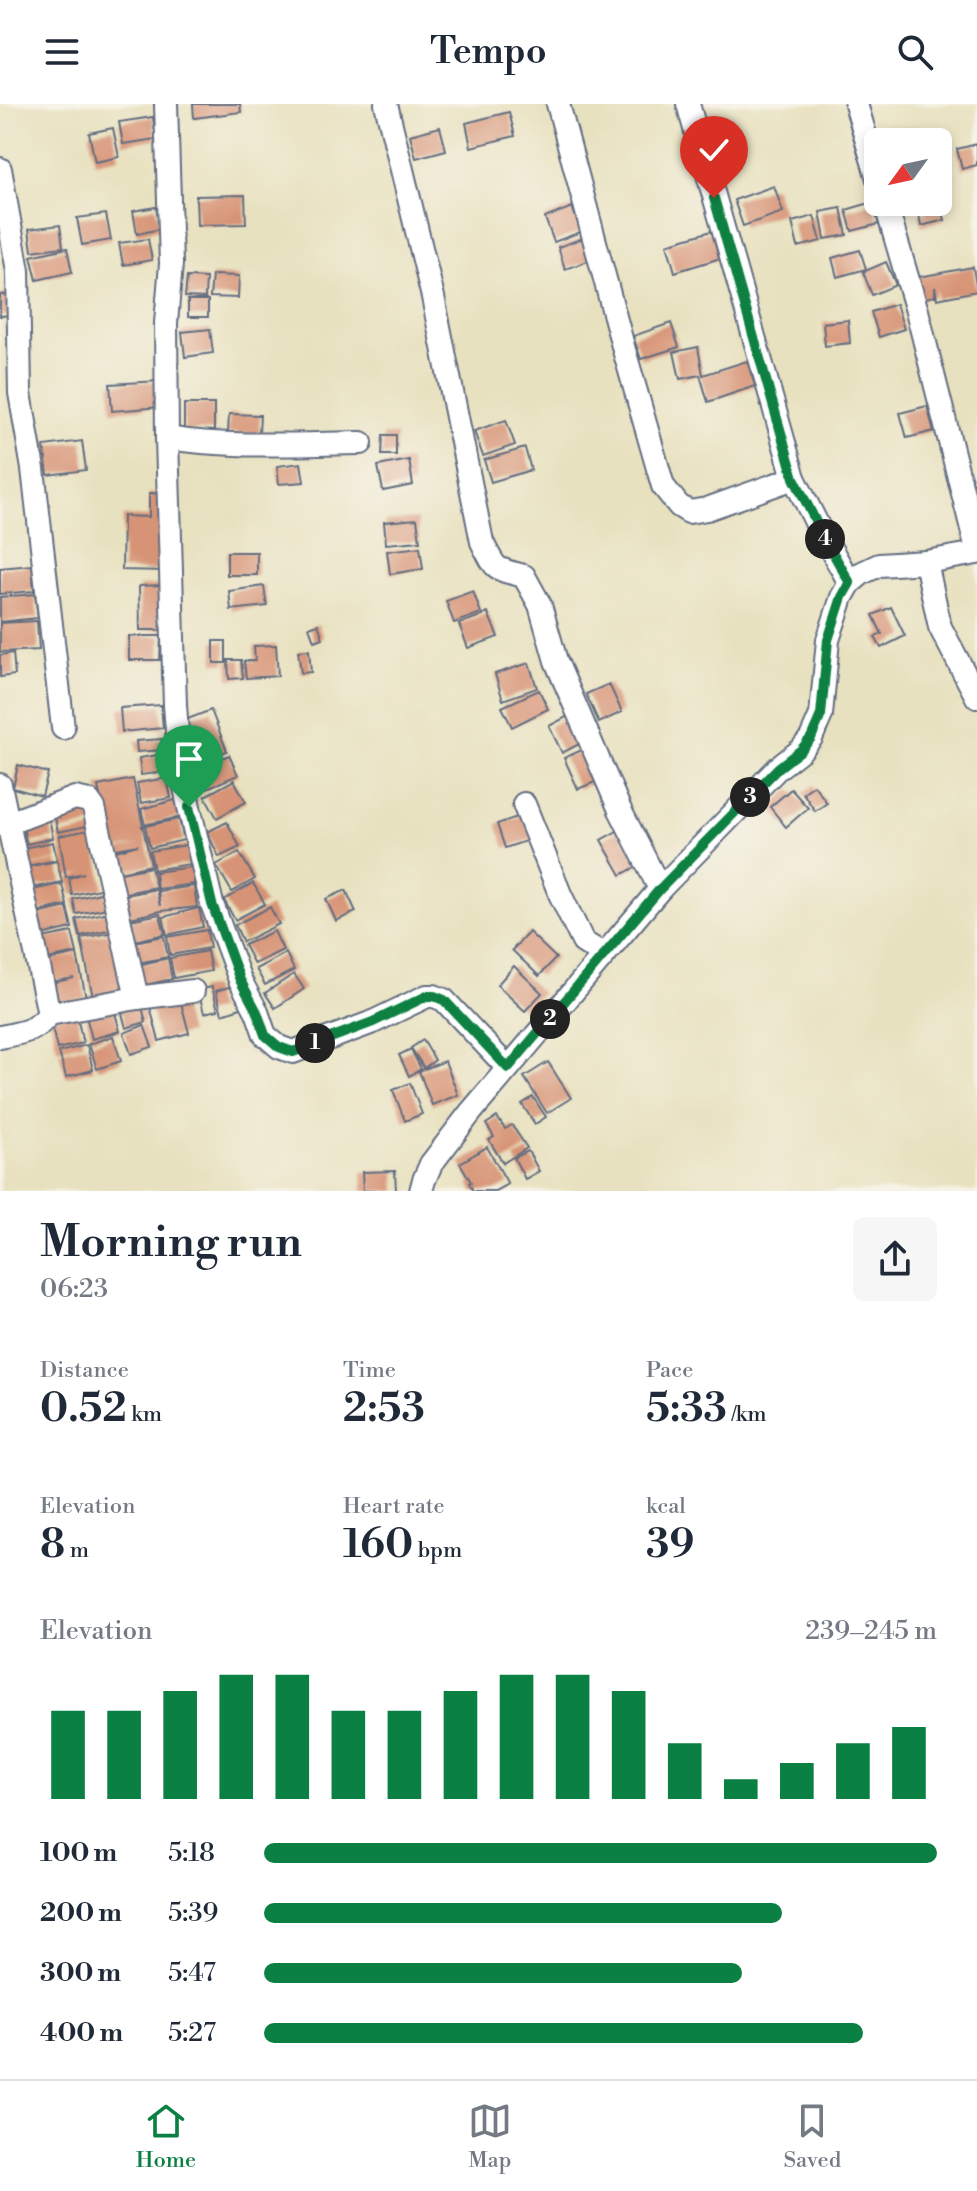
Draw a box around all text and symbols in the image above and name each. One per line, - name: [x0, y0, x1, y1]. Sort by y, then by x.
- icon: menu: [40, 30, 84, 74]
- text: Tempo: [430, 30, 547, 75]
- icon: search: [893, 30, 937, 74]
- pin: [680, 116, 748, 198]
- icon: check: [692, 128, 736, 172]
- north arrow: [864, 128, 952, 216]
- map controls: [864, 128, 952, 216]
- pin: 4: [805, 519, 845, 559]
- text: 4: [818, 525, 832, 552]
- pin: [155, 725, 223, 807]
- icon: arrive: [167, 737, 211, 781]
- pin: 3: [730, 777, 770, 817]
- text: 3: [743, 783, 757, 810]
- pin: 2: [530, 999, 570, 1039]
- text: 2: [543, 1005, 557, 1032]
- pin: 1: [295, 1023, 335, 1063]
- text: 1: [310, 1029, 320, 1056]
- text: Morning run: [40, 1215, 302, 1270]
- button: share: [853, 1217, 937, 1301]
- text: 06:23: [40, 1273, 108, 1305]
- text: Distance: [40, 1357, 129, 1384]
- text: Time: [343, 1357, 396, 1384]
- text: Pace: [646, 1357, 693, 1384]
- text: 0.52: [40, 1384, 127, 1434]
- text: 2:53: [343, 1384, 425, 1434]
- text: 5:33: [646, 1384, 727, 1434]
- text: km: [127, 1401, 162, 1428]
- text: /km: [727, 1401, 766, 1428]
- text: Elevation: [40, 1493, 135, 1520]
- text: Heart rate: [343, 1493, 445, 1520]
- text: kcal: [646, 1493, 686, 1520]
- text: 8: [40, 1520, 65, 1570]
- text: 160: [343, 1520, 413, 1570]
- text: 39: [646, 1520, 694, 1570]
- text: m: [65, 1537, 89, 1564]
- text: bpm: [413, 1537, 462, 1564]
- text: Elevation: [40, 1615, 153, 1647]
- text: 239–245 m: [805, 1615, 937, 1647]
- text: 100 m: [40, 1837, 117, 1869]
- text: 5:18: [168, 1837, 215, 1869]
- text: 200 m: [40, 1897, 122, 1929]
- text: 5:39: [168, 1897, 218, 1929]
- text: 300 m: [40, 1957, 121, 1989]
- text: 5:47: [168, 1957, 216, 1989]
- text: 400 m: [40, 2017, 123, 2049]
- text: 5:27: [168, 2017, 216, 2049]
- tab: Home: [136, 2099, 196, 2174]
- tab: Map: [468, 2099, 512, 2174]
- tab: Saved: [783, 2099, 841, 2174]

